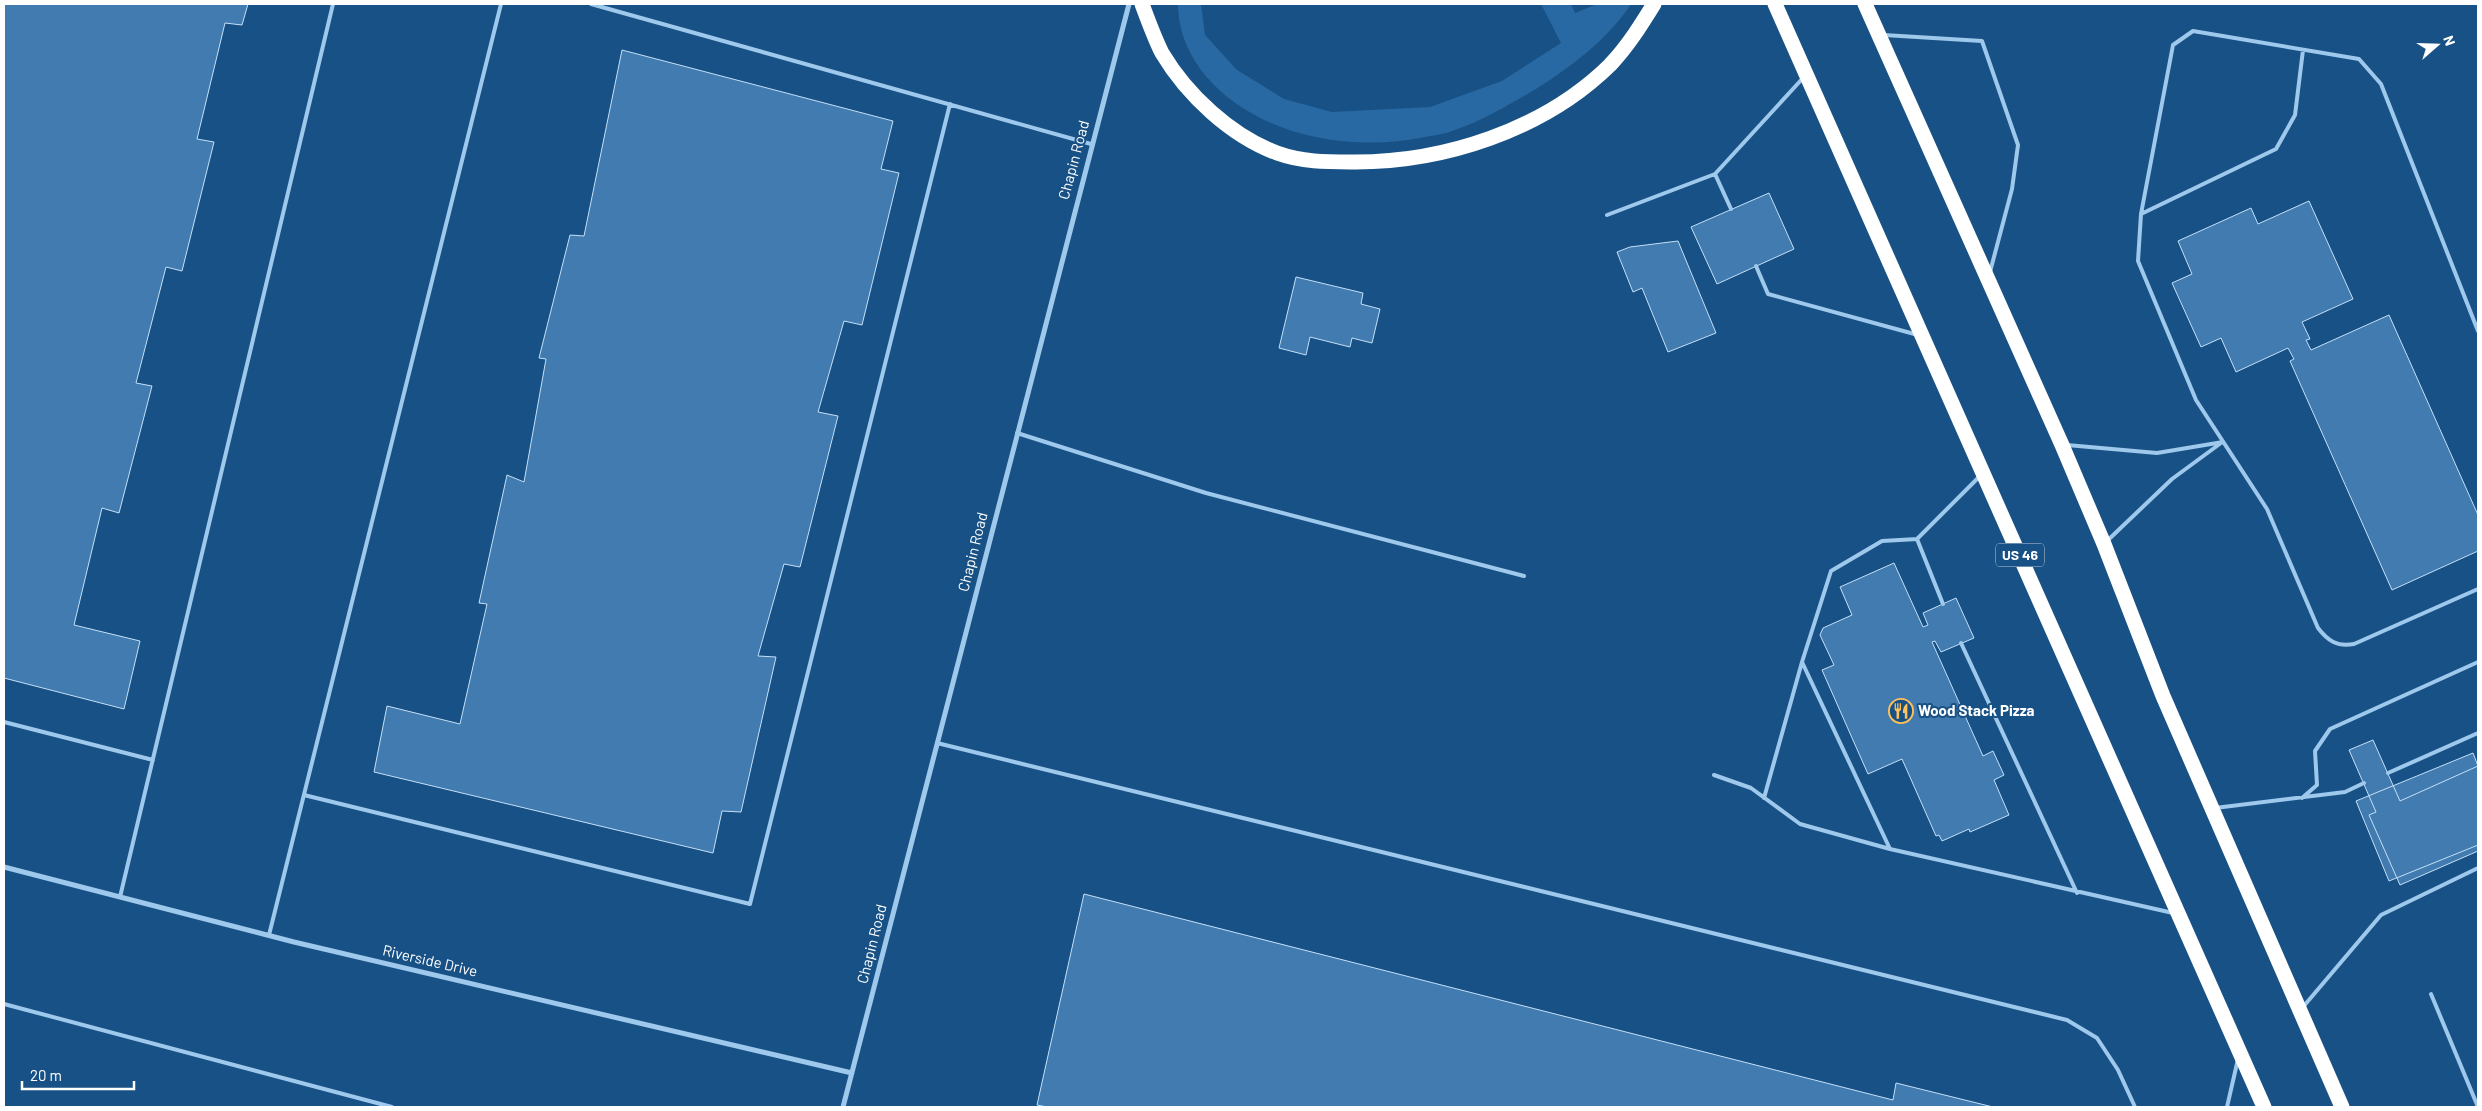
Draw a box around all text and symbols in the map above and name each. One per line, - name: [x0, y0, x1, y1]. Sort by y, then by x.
- north arrow: [2412, 20, 2462, 70]
- text: N: [2440, 33, 2459, 48]
- street label: Chapin Road: [1054, 118, 1092, 201]
- street label: Chapin Road: [953, 510, 991, 593]
- road number: US 46: [1996, 544, 2044, 566]
- restaurant icon: Wood Stack Pizza: [1888, 698, 1914, 724]
- place label: Wood Stack Pizza: [1918, 701, 2035, 719]
- street label: Chapin Road: [852, 902, 890, 985]
- street label: Riverside Drive: [381, 940, 479, 980]
- scale bar: [22, 1058, 135, 1090]
- text: 20 m: [30, 1066, 62, 1084]

